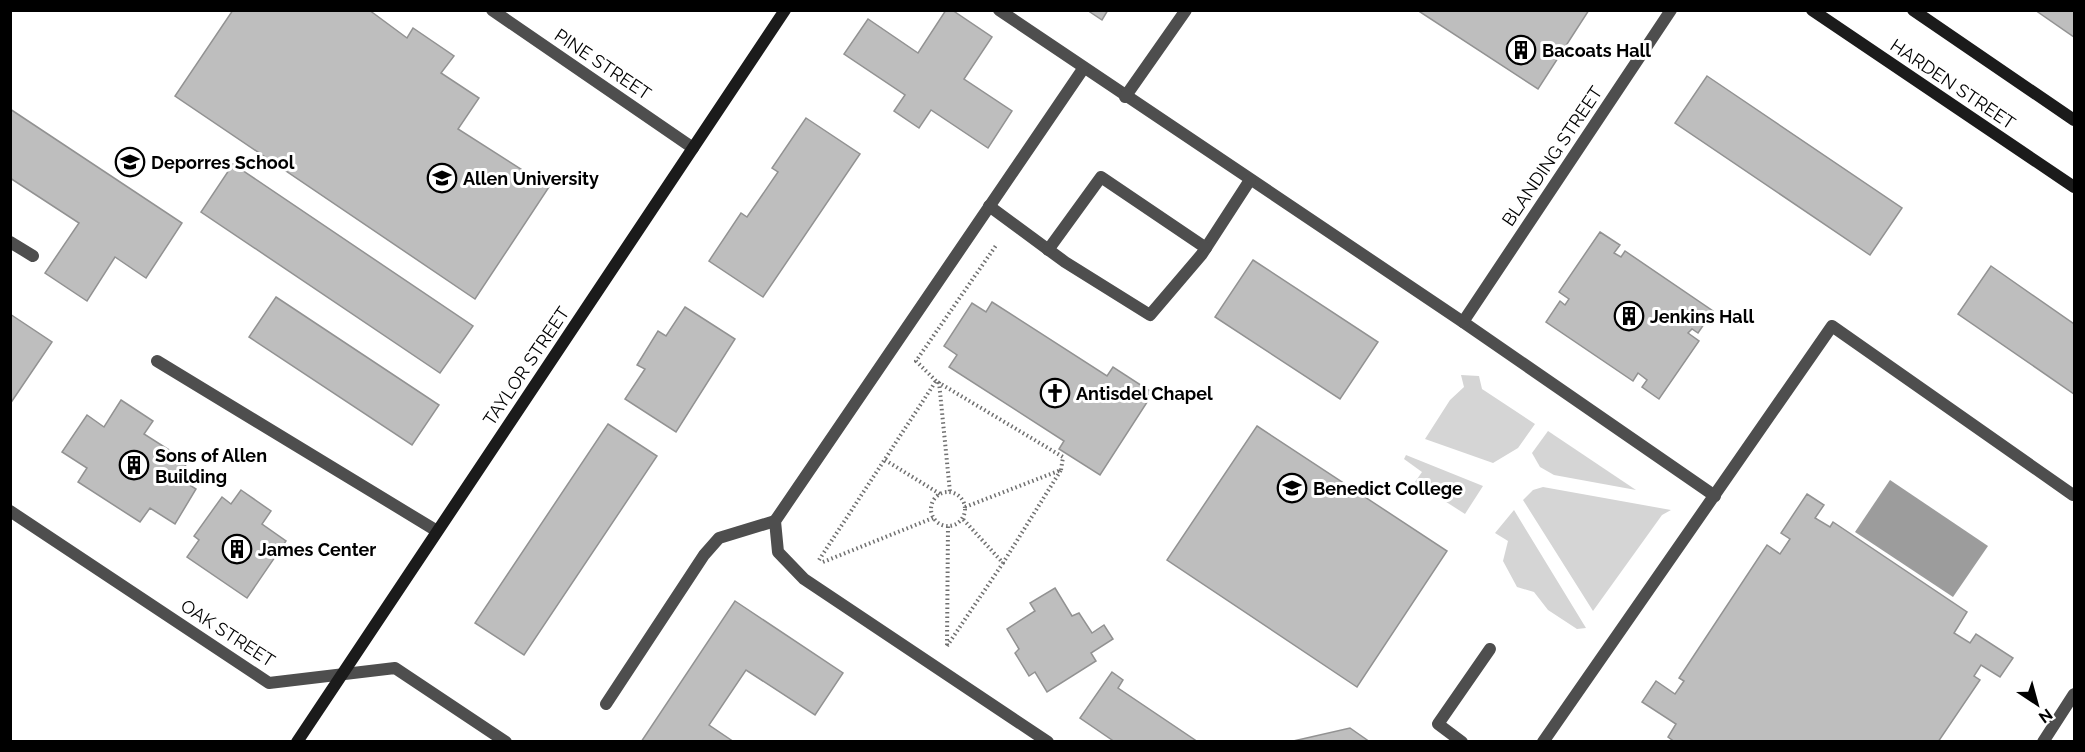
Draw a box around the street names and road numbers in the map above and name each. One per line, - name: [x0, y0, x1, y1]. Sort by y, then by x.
- street label: PINE STREET: [551, 24, 655, 104]
- street label: HARDEN STREET: [1887, 34, 2019, 134]
- street label: BLANDING STREET: [1497, 82, 1607, 230]
- street label: TAYLOR STREET: [479, 303, 573, 429]
- street label: OAK STREET: [177, 595, 279, 671]

